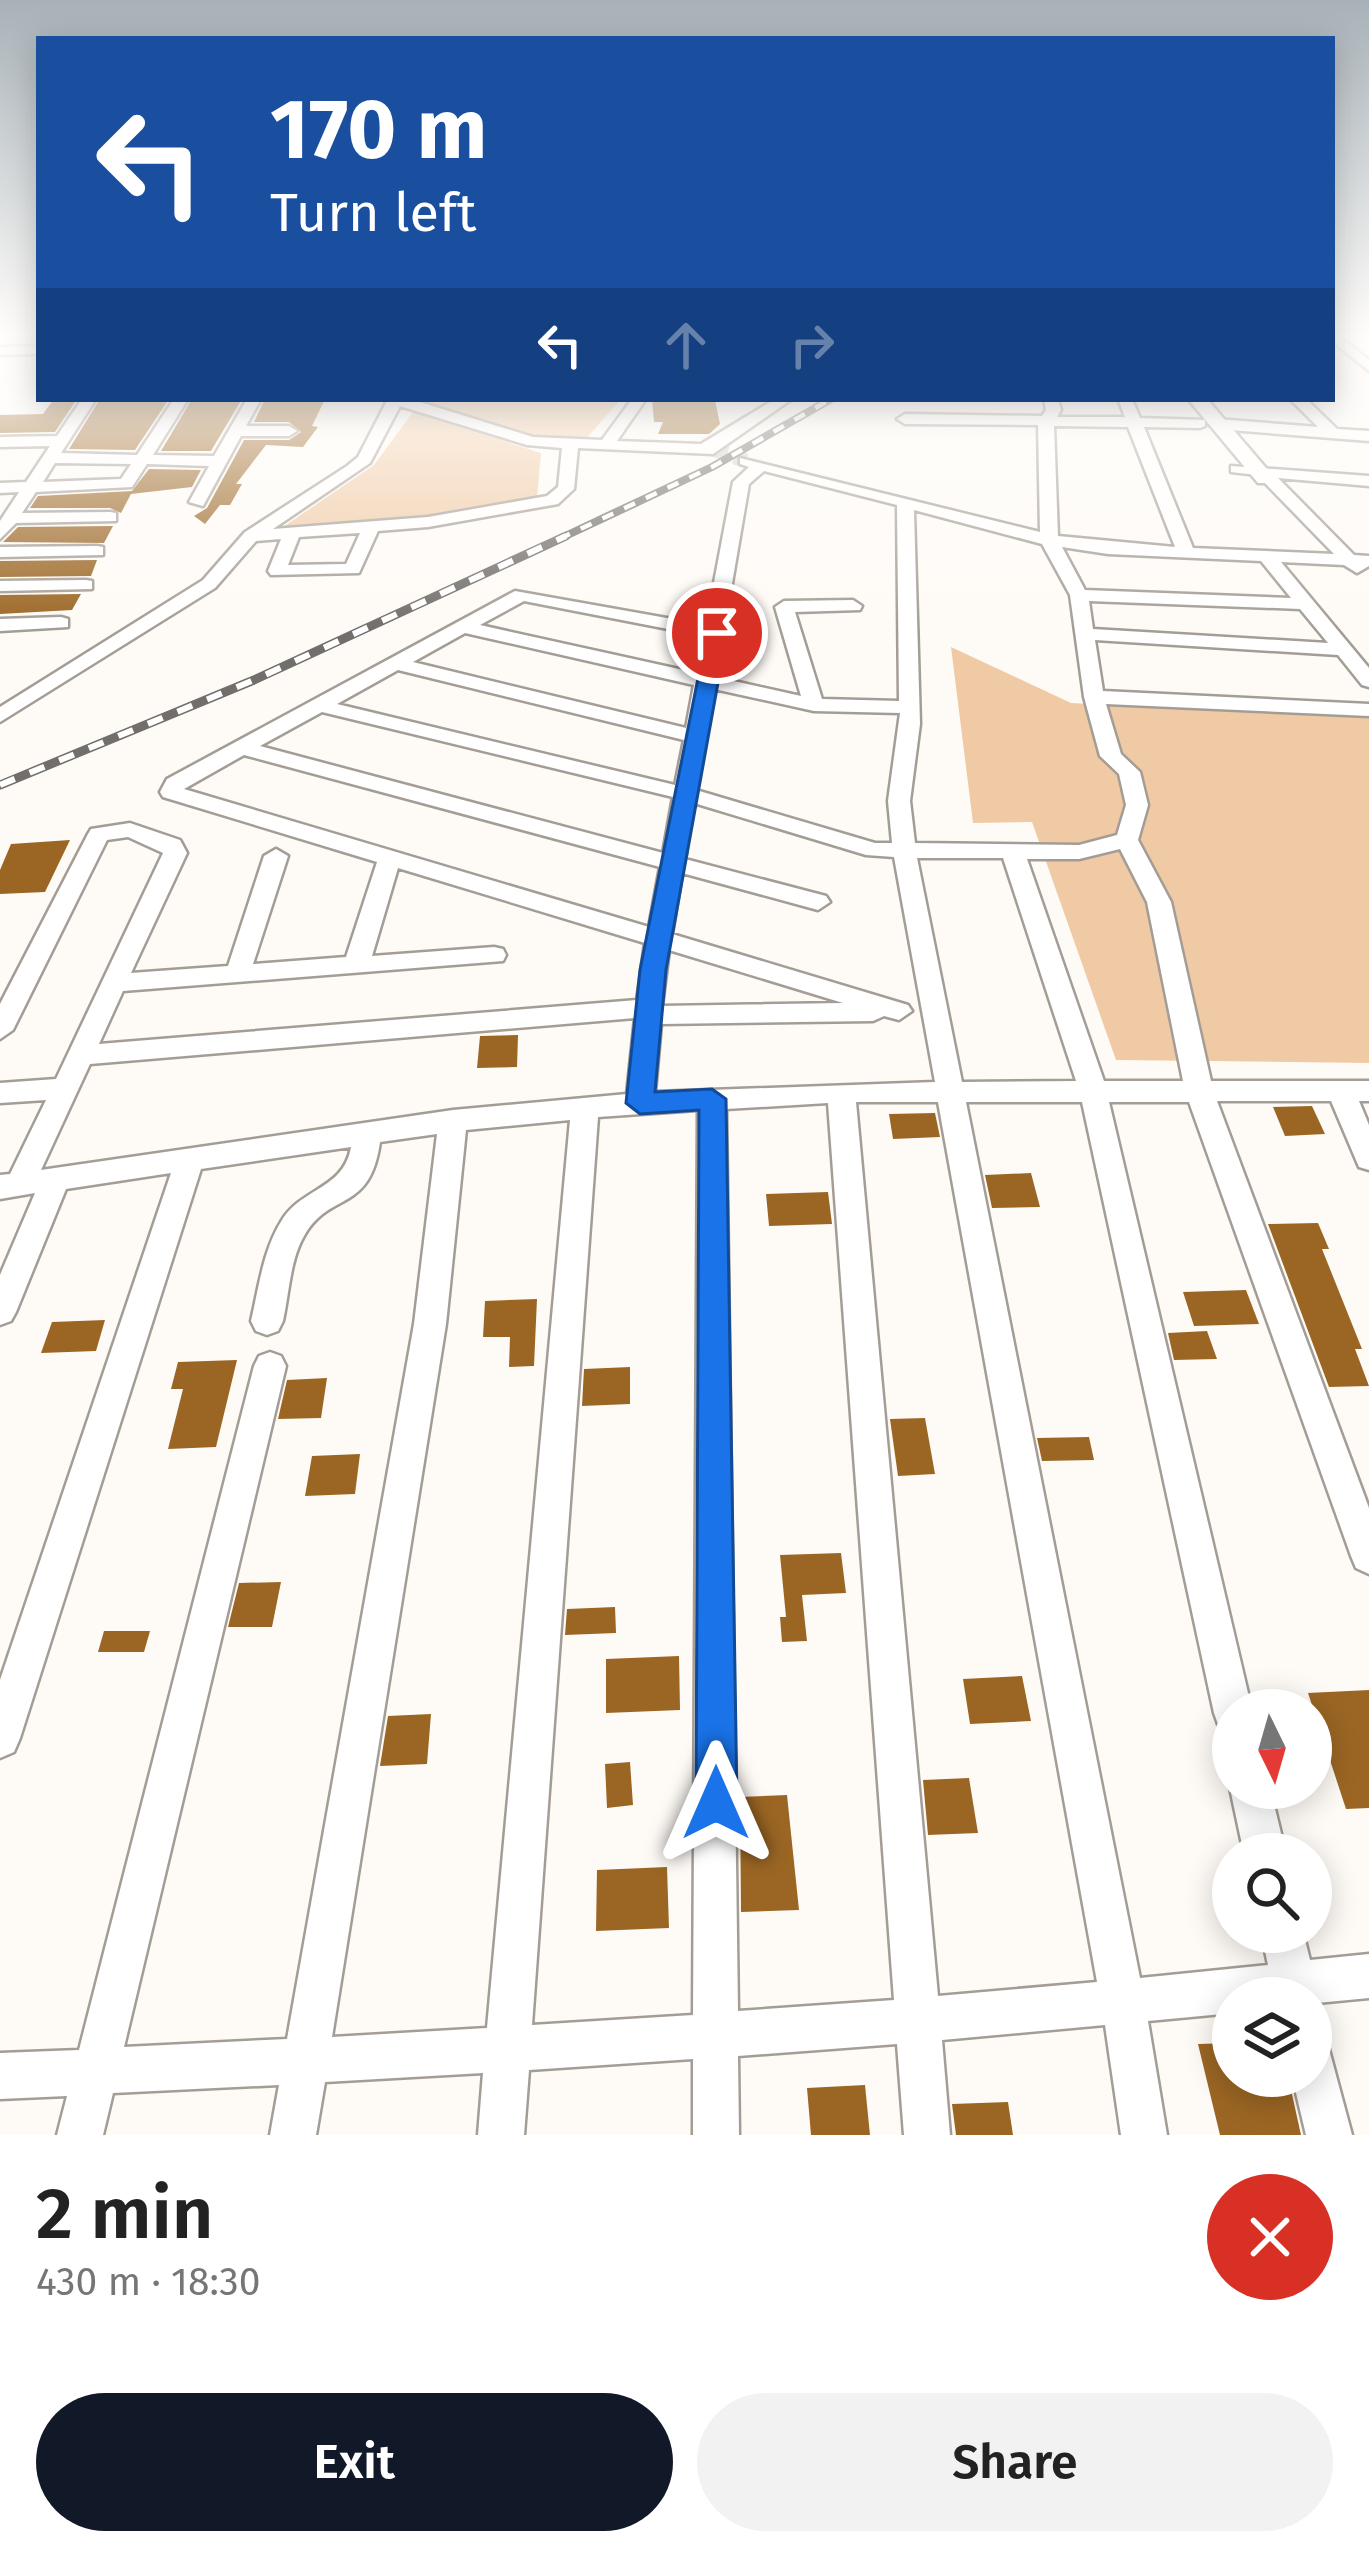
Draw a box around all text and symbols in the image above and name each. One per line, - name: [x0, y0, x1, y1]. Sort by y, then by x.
- text: 170 m: [270, 79, 487, 180]
- icon: left: [72, 84, 228, 240]
- text: Turn left: [270, 181, 477, 245]
- icon: left: [527, 312, 593, 378]
- icon: ahead: [653, 312, 719, 378]
- icon: right: [779, 312, 845, 378]
- pin: [666, 582, 768, 684]
- icon: arrive: [684, 600, 750, 666]
- north arrow: [1212, 1689, 1332, 1809]
- map controls: [1212, 1689, 1332, 2097]
- position arrow: [653, 1740, 779, 1866]
- button: search: [1212, 1833, 1332, 1953]
- button: layers: [1212, 1977, 1332, 2097]
- text: 2 min: [36, 2171, 213, 2257]
- button: close: [1207, 2174, 1333, 2300]
- text: 430 m · 18:30: [36, 2259, 260, 2305]
- button: Exit: [36, 2393, 673, 2531]
- button: Share: [697, 2393, 1333, 2531]

